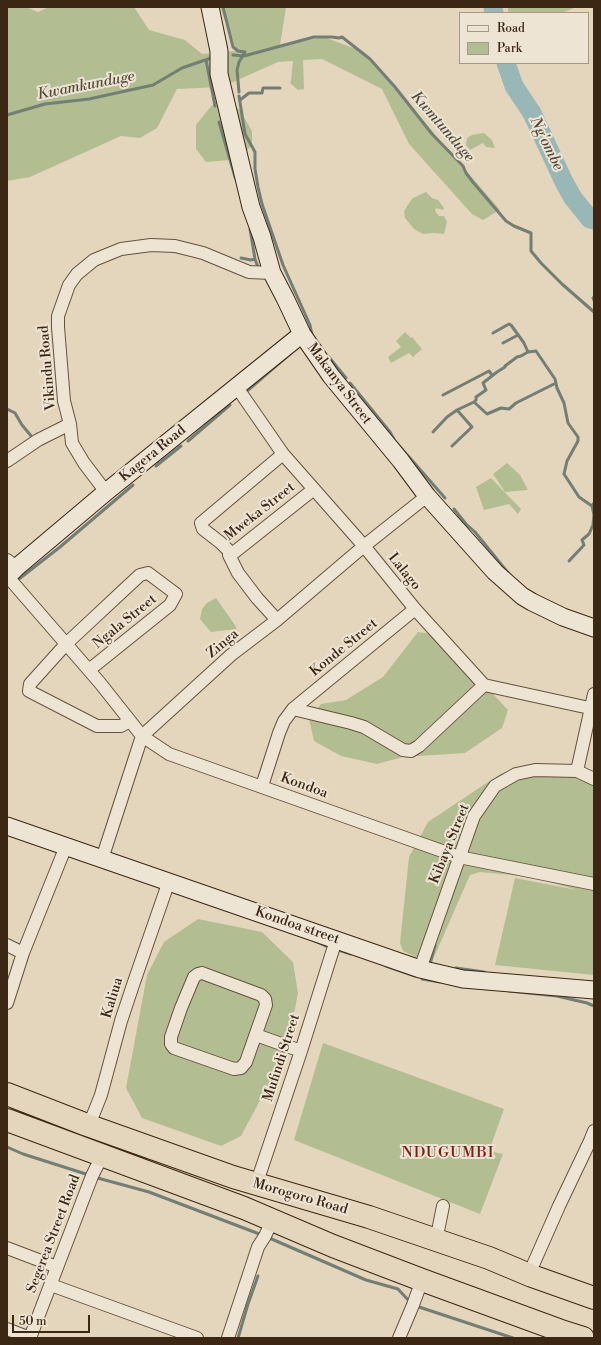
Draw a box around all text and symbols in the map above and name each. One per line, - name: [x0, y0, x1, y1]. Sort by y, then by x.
- legend: [459, 12, 589, 64]
- text: Road: [497, 21, 525, 36]
- text: Park: [497, 41, 522, 56]
- water label: Kwamkunduge: [36, 68, 136, 104]
- water label: Kwmtunduge: [406, 88, 478, 166]
- water label: Ng'ombe: [525, 114, 567, 174]
- street label: Vikindu Road: [36, 325, 60, 411]
- street label: Makanya Street: [303, 340, 375, 428]
- street label: Kagera Road: [116, 422, 190, 486]
- street label: Mweka Street: [221, 479, 299, 545]
- street label: Lalago: [384, 550, 424, 594]
- street label: Ngala Street: [90, 591, 160, 653]
- street label: Konde Street: [307, 616, 381, 680]
- street label: Zinga: [204, 626, 242, 662]
- street label: Kondoa: [278, 770, 330, 802]
- street label: Kibaya Street: [426, 802, 474, 886]
- street label: Kondoa street: [253, 904, 341, 948]
- street label: Kaliua: [99, 976, 127, 1020]
- street label: Mufindi Street: [260, 1012, 304, 1104]
- district label: NDUGUMBI: [401, 1144, 495, 1162]
- street label: Segerea Street Road: [24, 1172, 84, 1296]
- street label: Morogoro Road: [250, 1175, 350, 1219]
- scale bar: [14, 1307, 92, 1333]
- text: 50 m: [19, 1314, 47, 1329]

